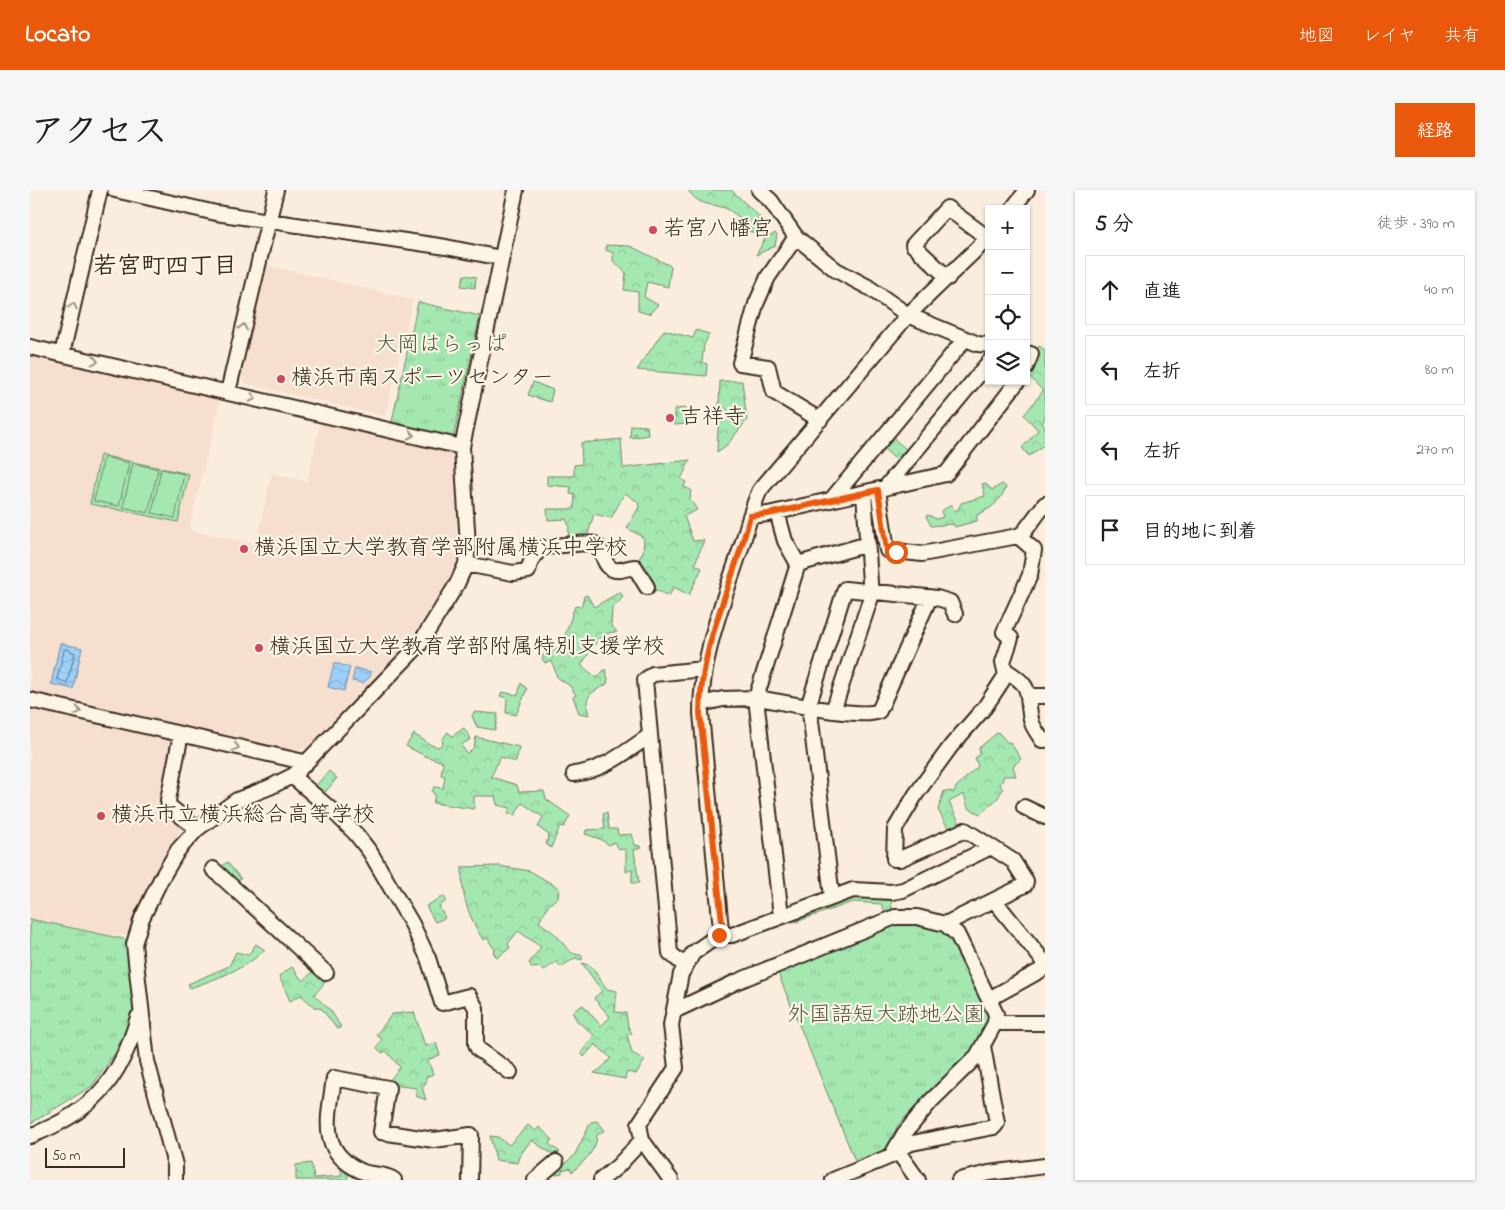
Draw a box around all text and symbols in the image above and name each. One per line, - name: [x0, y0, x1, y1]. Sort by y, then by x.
- text: Locato: [25, 18, 91, 53]
- text: 地図: [1299, 24, 1335, 50]
- text: レイヤ: [1363, 24, 1416, 50]
- text: 共有: [1444, 24, 1480, 50]
- button: 経路: [1395, 103, 1475, 157]
- text: アクセス: [30, 108, 168, 159]
- map controls: [985, 205, 1030, 385]
- button: +: [985, 205, 1030, 250]
- text: 5 分: [1095, 210, 1133, 240]
- text: 徒歩 · 390 m: [1377, 212, 1455, 236]
- place label: 若宮八幡宮: [663, 214, 773, 246]
- marker: 若宮八幡宮: [647, 224, 659, 236]
- district label: 若宮町四丁目: [93, 250, 237, 285]
- button: −: [985, 250, 1030, 295]
- icon: ahead: [1096, 276, 1124, 304]
- text: 40 m: [1424, 278, 1454, 302]
- text: 直進: [1143, 279, 1181, 306]
- button: locate: [985, 295, 1030, 340]
- one-way arrow: [67, 302, 78, 311]
- one-way arrow: [237, 323, 248, 332]
- park label: 大岡はらっぱ: [375, 330, 507, 362]
- button: layers: [985, 340, 1030, 385]
- one-way arrow: [90, 355, 99, 366]
- icon: left: [1096, 356, 1124, 384]
- text: 80 m: [1425, 358, 1454, 382]
- text: 左折: [1143, 359, 1181, 386]
- place label: 横浜市南スポーツセンター: [291, 363, 554, 395]
- marker: 横浜市南スポーツセンター: [275, 373, 287, 385]
- one-way arrow: [249, 392, 258, 403]
- place label: 吉祥寺: [680, 402, 746, 434]
- marker: 吉祥寺: [664, 412, 676, 424]
- one-way arrow: [407, 429, 416, 440]
- icon: left: [1096, 436, 1124, 464]
- text: 270 m: [1416, 438, 1454, 462]
- text: 左折: [1143, 439, 1181, 466]
- icon: arrive: [1096, 516, 1124, 544]
- text: 目的地に到着: [1143, 519, 1257, 546]
- place label: 横浜国立大学教育学部附属横浜中学校: [254, 533, 628, 565]
- route start: [885, 541, 908, 564]
- marker: 横浜国立大学教育学部附属横浜中学校: [238, 543, 250, 555]
- place label: 横浜国立大学教育学部附属特別支援学校: [269, 632, 665, 664]
- marker: 横浜国立大学教育学部附属特別支援学校: [253, 642, 265, 654]
- one-way arrow: [73, 705, 82, 716]
- one-way arrow: [232, 741, 241, 752]
- place label: 横浜市立横浜総合高等学校: [111, 800, 375, 832]
- marker: 横浜市立横浜総合高等学校: [95, 810, 107, 822]
- route end: [708, 924, 731, 947]
- park label: 外国語短大跡地公園: [787, 1000, 985, 1032]
- scale bar: [45, 1145, 125, 1168]
- text: 50 m: [52, 1146, 80, 1167]

